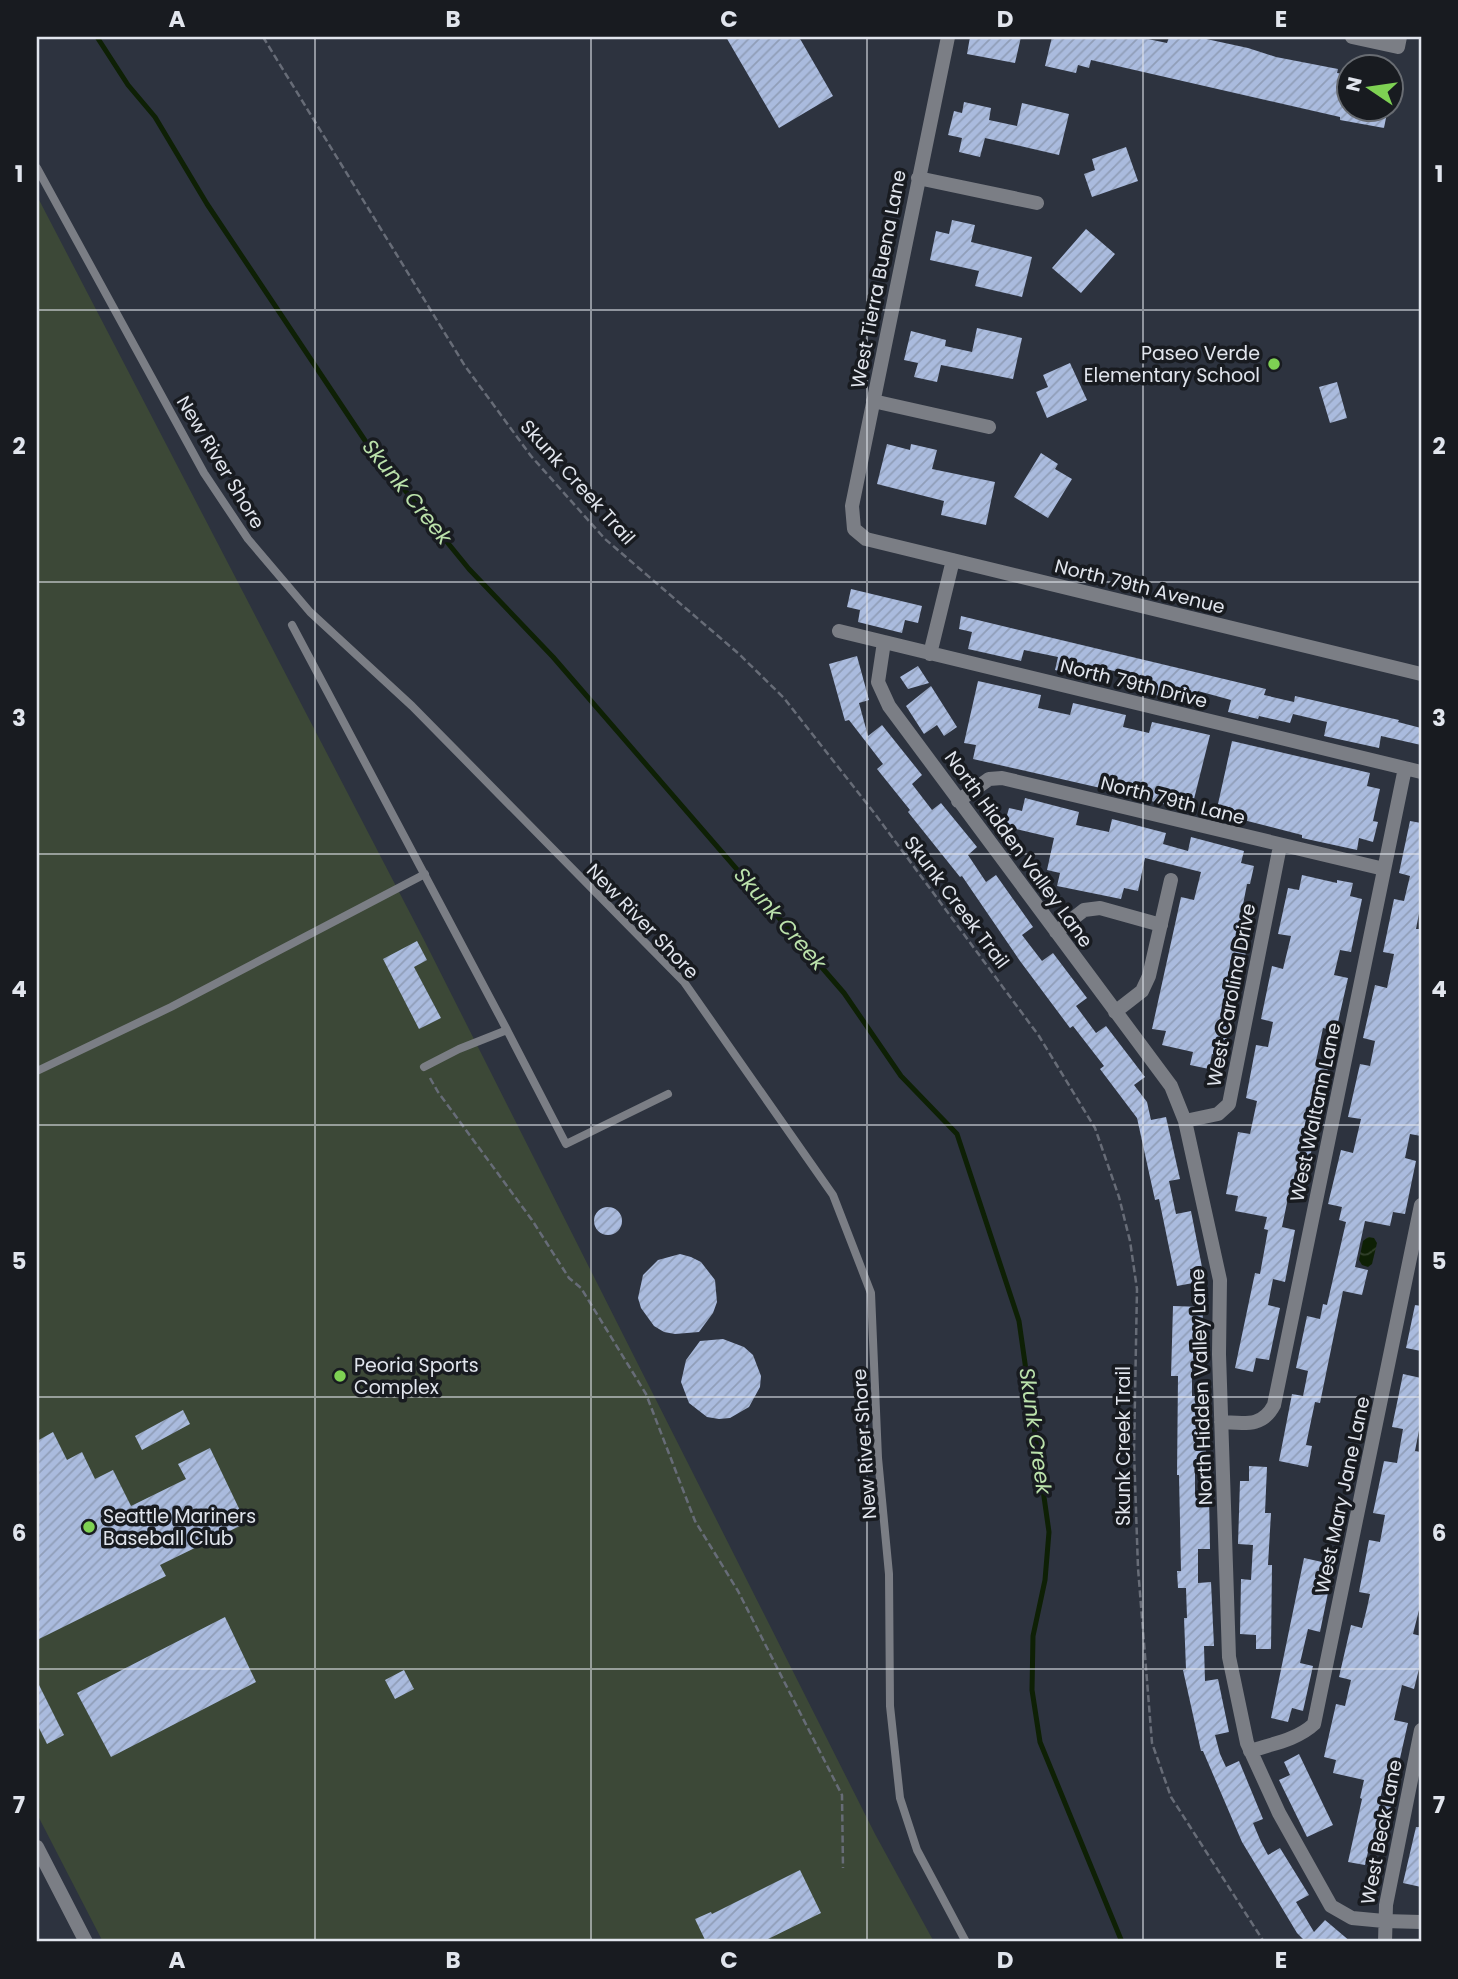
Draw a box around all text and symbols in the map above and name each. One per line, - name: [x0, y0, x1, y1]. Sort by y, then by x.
- text: A: [169, 3, 186, 35]
- text: B: [445, 3, 461, 35]
- text: C: [720, 3, 738, 35]
- text: D: [997, 3, 1013, 35]
- text: E: [1275, 3, 1287, 35]
- north arrow: [1336, 52, 1406, 122]
- text: N: [1339, 74, 1369, 94]
- text: 1: [15, 158, 23, 190]
- text: 1: [1435, 158, 1443, 190]
- street label: West Tierra Buena Lane: [844, 168, 913, 390]
- place label: Paseo Verde Elementary School: [1084, 340, 1260, 389]
- marker: Paseo Verde Elementary School: [1266, 356, 1282, 372]
- street label: New River Shore: [170, 391, 271, 534]
- street label: Skunk Creek Trail: [514, 414, 641, 551]
- text: 2: [12, 430, 26, 462]
- text: 2: [1432, 430, 1446, 462]
- water label: Skunk Creek: [356, 433, 460, 551]
- street label: North 79th Avenue: [1052, 552, 1228, 621]
- street label: North 79th Drive: [1057, 652, 1210, 715]
- text: 3: [12, 702, 26, 734]
- text: 3: [1432, 702, 1446, 734]
- street label: North Hidden Valley Lane: [938, 746, 1099, 953]
- street label: North 79th Lane: [1098, 769, 1248, 832]
- street label: Skunk Creek Trail: [898, 830, 1015, 974]
- street label: New River Shore: [580, 858, 705, 985]
- water label: Skunk Creek: [727, 861, 834, 977]
- street label: West Carolina Drive: [1200, 901, 1262, 1089]
- text: 4: [11, 973, 27, 1005]
- text: 4: [1431, 973, 1447, 1005]
- street label: West Waltann Lane: [1283, 1020, 1348, 1204]
- text: 5: [12, 1245, 26, 1277]
- text: 5: [1432, 1245, 1446, 1277]
- street label: North Hidden Valley Lane: [1184, 1268, 1219, 1506]
- place label: Peoria Sports Complex: [354, 1352, 479, 1401]
- water label: Skunk Creek: [1012, 1366, 1059, 1497]
- street label: Skunk Creek Trail: [1110, 1366, 1137, 1526]
- marker: Peoria Sports Complex: [332, 1368, 348, 1384]
- street label: New River Shore: [846, 1368, 883, 1520]
- street label: West Mary Jane Lane: [1308, 1394, 1377, 1596]
- place label: Seattle Mariners Baseball Club: [103, 1503, 256, 1552]
- text: 6: [12, 1517, 26, 1549]
- text: 6: [1432, 1517, 1446, 1549]
- marker: Seattle Mariners Baseball Club: [81, 1519, 97, 1535]
- street label: West Beck Lane: [1354, 1757, 1409, 1907]
- text: 7: [13, 1789, 25, 1821]
- text: 7: [1433, 1789, 1445, 1821]
- text: A: [169, 1944, 186, 1976]
- text: B: [445, 1944, 461, 1976]
- text: C: [720, 1944, 738, 1976]
- text: D: [997, 1944, 1013, 1976]
- text: E: [1275, 1944, 1287, 1976]

